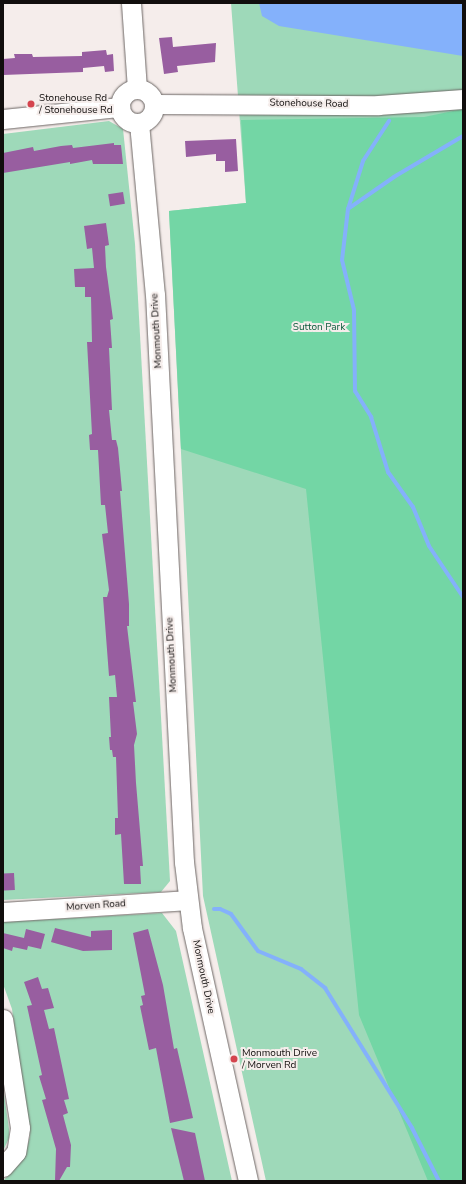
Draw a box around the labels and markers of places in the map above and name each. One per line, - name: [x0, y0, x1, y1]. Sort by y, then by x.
- place label: Stonehouse Rd / Stonehouse Rd: [39, 92, 112, 116]
- marker: Stonehouse Rd / Stonehouse Rd: [26, 99, 36, 109]
- place label: Monmouth Drive / Morven Rd: [242, 1047, 317, 1070]
- marker: Monmouth Drive / Morven Rd: [229, 1054, 239, 1064]

